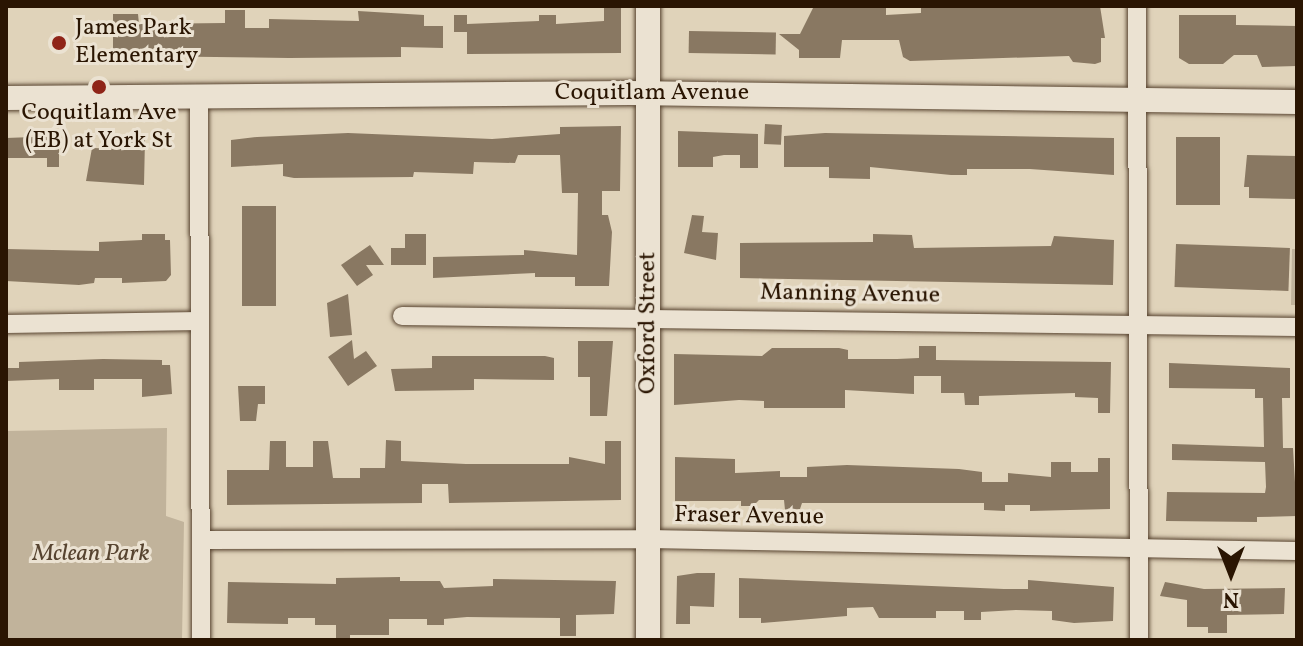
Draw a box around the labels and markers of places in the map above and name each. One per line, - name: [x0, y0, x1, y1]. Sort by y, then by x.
- place label: James Park Elementary: [75, 15, 198, 71]
- marker: James Park Elementary: [50, 34, 68, 52]
- marker: Coquitlam Ave (EB) at York St: [90, 78, 108, 96]
- place label: Coquitlam Ave (EB) at York St: [21, 100, 177, 156]

